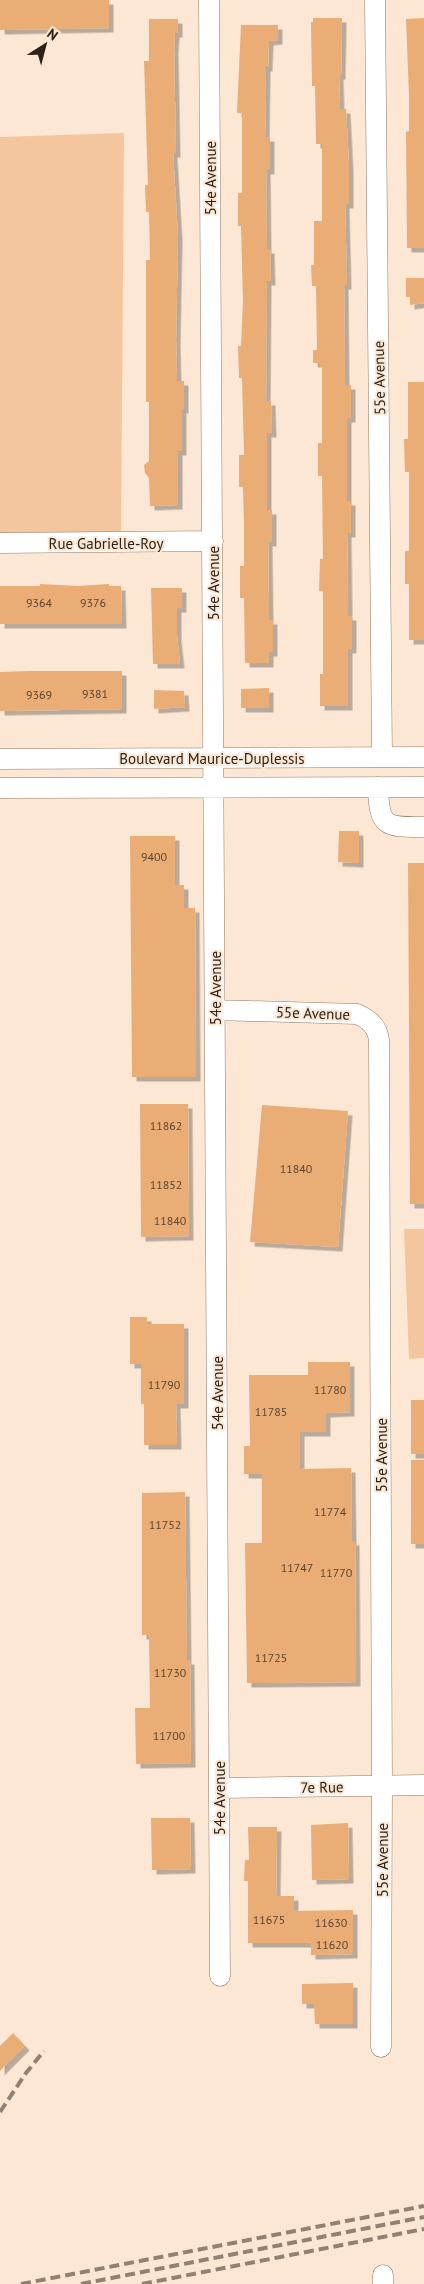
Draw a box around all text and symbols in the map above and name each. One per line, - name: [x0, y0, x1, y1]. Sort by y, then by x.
- north arrow: [20, 20, 70, 70]
- text: N: [44, 24, 62, 44]
- street label: 54e Avenue: [201, 141, 220, 215]
- street label: 55e Avenue: [369, 341, 389, 415]
- street label: Rue Gabrielle-Roy: [49, 534, 163, 553]
- street label: 54e Avenue: [204, 546, 223, 620]
- house number: 9364: [26, 595, 53, 610]
- house number: 9376: [80, 595, 106, 610]
- house number: 9381: [82, 686, 108, 701]
- house number: 9369: [26, 687, 52, 702]
- street label: Boulevard Maurice-Duplessis: [119, 749, 305, 768]
- house number: 9400: [141, 849, 168, 864]
- street label: 54e Avenue: [206, 951, 225, 1025]
- street label: 55e Avenue: [276, 1002, 350, 1024]
- house number: 11862: [150, 1118, 182, 1133]
- house number: 11840: [280, 1161, 313, 1176]
- house number: 11852: [150, 1177, 182, 1192]
- house number: 11840: [154, 1213, 187, 1228]
- street label: 54e Avenue: [208, 1356, 227, 1430]
- house number: 11790: [148, 1377, 181, 1392]
- house number: 11780: [314, 1382, 347, 1397]
- house number: 11785: [255, 1404, 287, 1419]
- street label: 55e Avenue: [372, 1418, 391, 1492]
- house number: 11774: [314, 1504, 347, 1519]
- house number: 11752: [149, 1517, 181, 1532]
- house number: 11747: [281, 1560, 313, 1575]
- house number: 11770: [320, 1565, 353, 1580]
- house number: 11725: [255, 1650, 287, 1665]
- house number: 11730: [154, 1665, 187, 1680]
- house number: 11700: [153, 1728, 186, 1743]
- street label: 54e Avenue: [210, 1761, 229, 1835]
- street label: 7e Rue: [300, 1777, 344, 1797]
- street label: 55e Avenue: [373, 1823, 392, 1897]
- house number: 11675: [253, 1912, 285, 1927]
- house number: 11630: [315, 1915, 348, 1930]
- house number: 11620: [316, 1937, 349, 1952]

